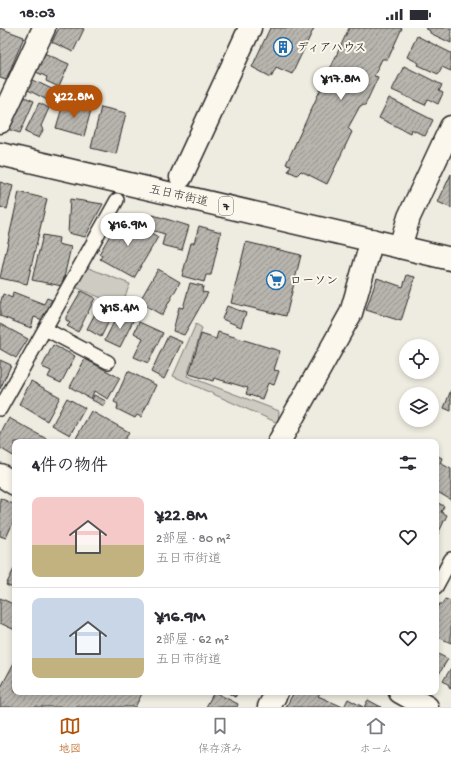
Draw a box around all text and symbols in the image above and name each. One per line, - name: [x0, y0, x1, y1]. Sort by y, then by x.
- text: 18:03: [20, 5, 55, 23]
- building icon: ディアハウス: [272, 36, 294, 58]
- place label: ディアハウス: [297, 42, 366, 56]
- pin: ¥17.8M: [308, 67, 374, 101]
- text: ¥17.8M: [322, 72, 360, 87]
- pin: ¥22.8M: [41, 85, 107, 119]
- text: ¥22.8M: [55, 90, 94, 105]
- street label: 五日市街道: [148, 182, 210, 211]
- road number: 7: [219, 197, 233, 215]
- pin: ¥16.9M: [95, 213, 161, 247]
- text: ¥16.9M: [109, 218, 147, 233]
- supermarket icon: ローソン: [265, 269, 287, 291]
- place label: ローソン: [290, 275, 338, 289]
- pin: ¥15.4M: [87, 296, 153, 330]
- text: ¥15.4M: [101, 301, 139, 316]
- map controls: [399, 339, 439, 427]
- button: locate: [399, 339, 439, 379]
- button: layers: [399, 387, 439, 427]
- icon: filters: [397, 452, 419, 474]
- text: 4件の物件: [32, 457, 108, 477]
- text: ¥22.8M: [156, 507, 207, 527]
- icon: home: [64, 513, 112, 561]
- icon: heart: [397, 526, 419, 548]
- text: 2部屋 · 80 m²: [156, 532, 231, 547]
- text: 五日市街道: [156, 552, 221, 567]
- text: ¥16.9M: [156, 608, 205, 628]
- icon: home: [64, 614, 112, 662]
- icon: heart: [397, 627, 419, 649]
- text: 2部屋 · 62 m²: [156, 633, 229, 648]
- text: 五日市街道: [156, 653, 221, 668]
- tab: 地図: [59, 715, 81, 756]
- tab: 保存済み: [198, 715, 242, 756]
- tab: ホーム: [360, 715, 392, 756]

